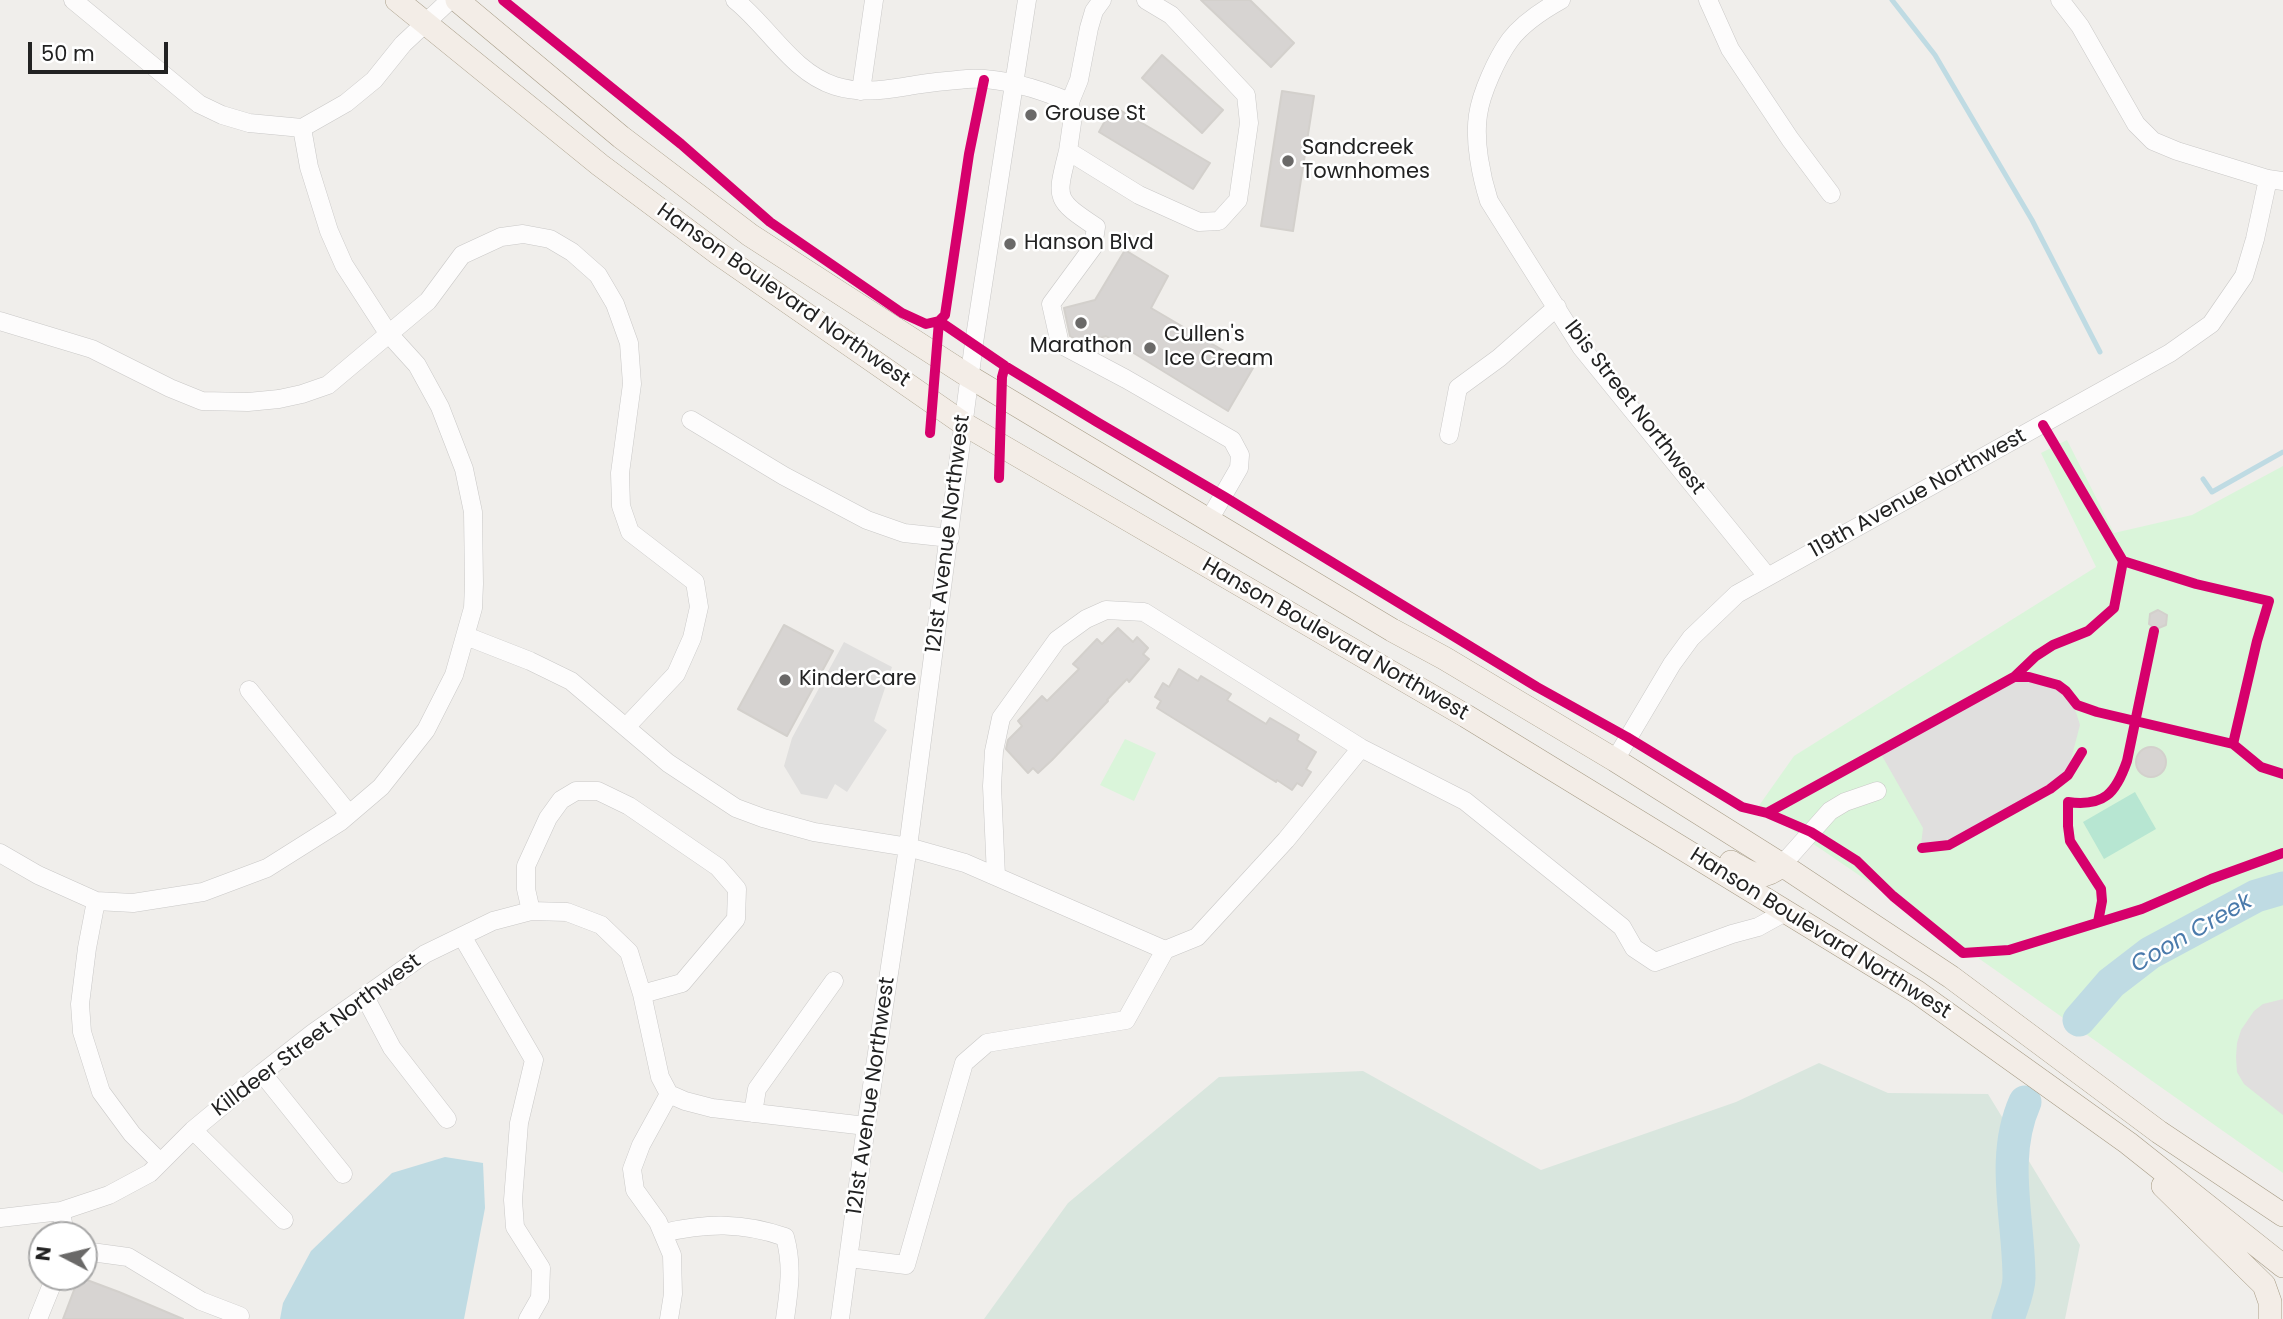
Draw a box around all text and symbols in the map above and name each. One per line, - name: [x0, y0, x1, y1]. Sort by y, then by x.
- scale bar: [32, 28, 172, 72]
- text: 50 m: [41, 39, 95, 68]
- place label: Grouse St: [1045, 102, 1146, 128]
- marker: Grouse St: [1023, 107, 1039, 123]
- place label: Sandcreek Townhomes: [1302, 136, 1430, 186]
- marker: Sandcreek Townhomes: [1280, 153, 1296, 169]
- street label: Hanson Boulevard Northwest: [652, 199, 914, 393]
- place label: Hanson Blvd: [1024, 231, 1154, 257]
- marker: Hanson Blvd: [1002, 236, 1018, 252]
- marker: Marathon: [1073, 315, 1089, 331]
- street label: Ibis Street Northwest: [1558, 316, 1710, 500]
- place label: Cullen's Ice Cream: [1164, 323, 1273, 373]
- place label: Marathon: [1030, 334, 1132, 360]
- marker: Cullen's Ice Cream: [1142, 340, 1158, 356]
- street label: 121st Avenue Northwest: [922, 413, 976, 655]
- street label: 119th Avenue Northwest: [1805, 424, 2031, 564]
- street label: Hanson Boulevard Northwest: [1197, 553, 1473, 727]
- place label: KinderCare: [799, 667, 916, 693]
- marker: KinderCare: [777, 672, 793, 688]
- street label: Hanson Boulevard Northwest: [1685, 843, 1955, 1025]
- water label: Coon Creek: [2126, 888, 2258, 980]
- street label: Killdeer Street Northwest: [208, 949, 426, 1123]
- street label: 121st Avenue Northwest: [843, 975, 901, 1217]
- north arrow: [28, 1221, 98, 1291]
- text: N: [29, 1245, 58, 1262]

